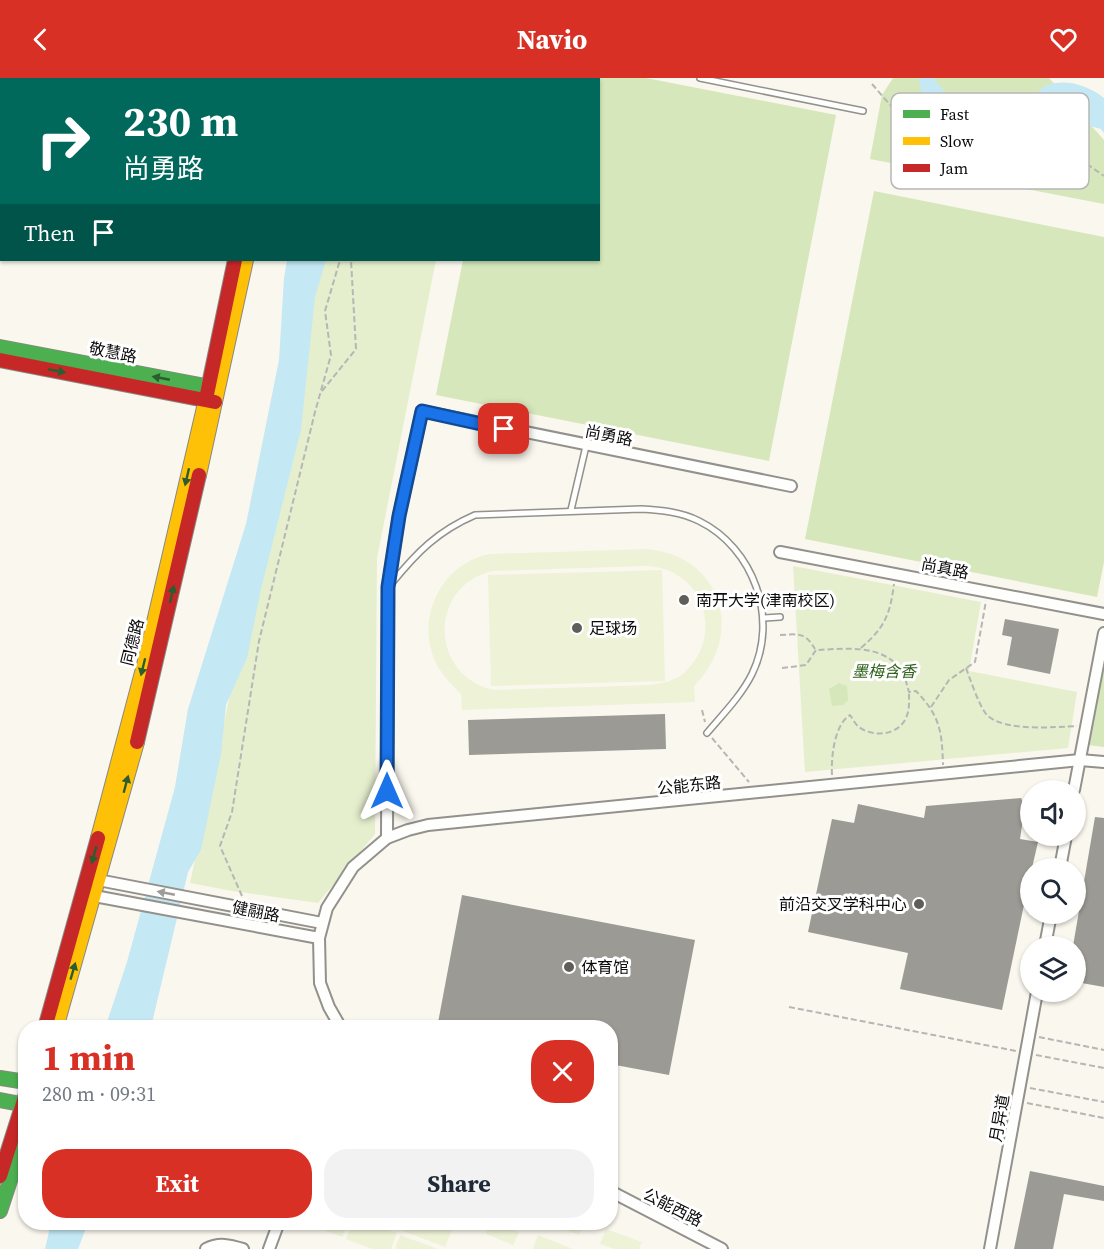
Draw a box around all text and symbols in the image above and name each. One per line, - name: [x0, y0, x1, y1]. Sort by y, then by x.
- text: Navio: [517, 21, 587, 58]
- icon: back: [24, 23, 57, 56]
- icon: heart: [1047, 23, 1080, 56]
- text: 230 m: [123, 92, 238, 150]
- legend: [891, 93, 1089, 189]
- icon: right: [24, 102, 102, 180]
- text: Fast: [940, 103, 970, 125]
- text: Slow: [940, 130, 975, 152]
- text: 尚勇路: [123, 150, 204, 187]
- text: Jam: [939, 157, 968, 179]
- icon: arrive: [87, 216, 120, 249]
- text: Then: [24, 218, 75, 248]
- street label: 敬慧路: [87, 337, 139, 367]
- one-way arrow: [48, 367, 67, 376]
- one-way arrow: [152, 373, 171, 382]
- pin: [478, 403, 529, 454]
- icon: arrive: [487, 412, 520, 445]
- street label: 尚勇路: [583, 420, 635, 450]
- one-way arrow: [182, 468, 191, 487]
- street label: 尚真路: [919, 553, 971, 583]
- one-way arrow: [168, 585, 177, 604]
- place label: 南开大学(津南校区): [696, 589, 835, 611]
- marker: 南开大学(津南校区): [677, 593, 691, 607]
- street label: 同德路: [116, 616, 148, 668]
- place label: 足球场: [589, 617, 637, 639]
- marker: 足球场: [570, 621, 584, 635]
- one-way arrow: [138, 658, 148, 676]
- park label: 墨梅含香: [852, 660, 918, 682]
- position arrow: [355, 759, 419, 823]
- street label: 公能东路: [656, 771, 722, 799]
- one-way arrow: [121, 775, 131, 793]
- map controls: [1020, 780, 1086, 1002]
- button: sound: [1020, 780, 1086, 846]
- one-way arrow: [88, 846, 98, 865]
- button: search: [1020, 858, 1086, 924]
- one-way arrow: [156, 888, 175, 897]
- place label: 前沿交叉学科中心: [779, 893, 907, 915]
- street label: 健翮路: [230, 896, 282, 926]
- marker: 前沿交叉学科中心: [912, 897, 926, 911]
- button: layers: [1020, 936, 1086, 1002]
- place label: 体育馆: [581, 956, 629, 978]
- marker: 体育馆: [562, 960, 576, 974]
- one-way arrow: [68, 962, 78, 980]
- text: 1 min: [42, 1033, 135, 1082]
- button: close: [531, 1040, 594, 1103]
- text: 280 m · 09:31: [42, 1080, 156, 1108]
- street label: 月异道: [984, 1092, 1014, 1144]
- button: Exit: [42, 1149, 312, 1218]
- button: Share: [324, 1149, 594, 1218]
- street label: 公能西路: [639, 1183, 707, 1231]

